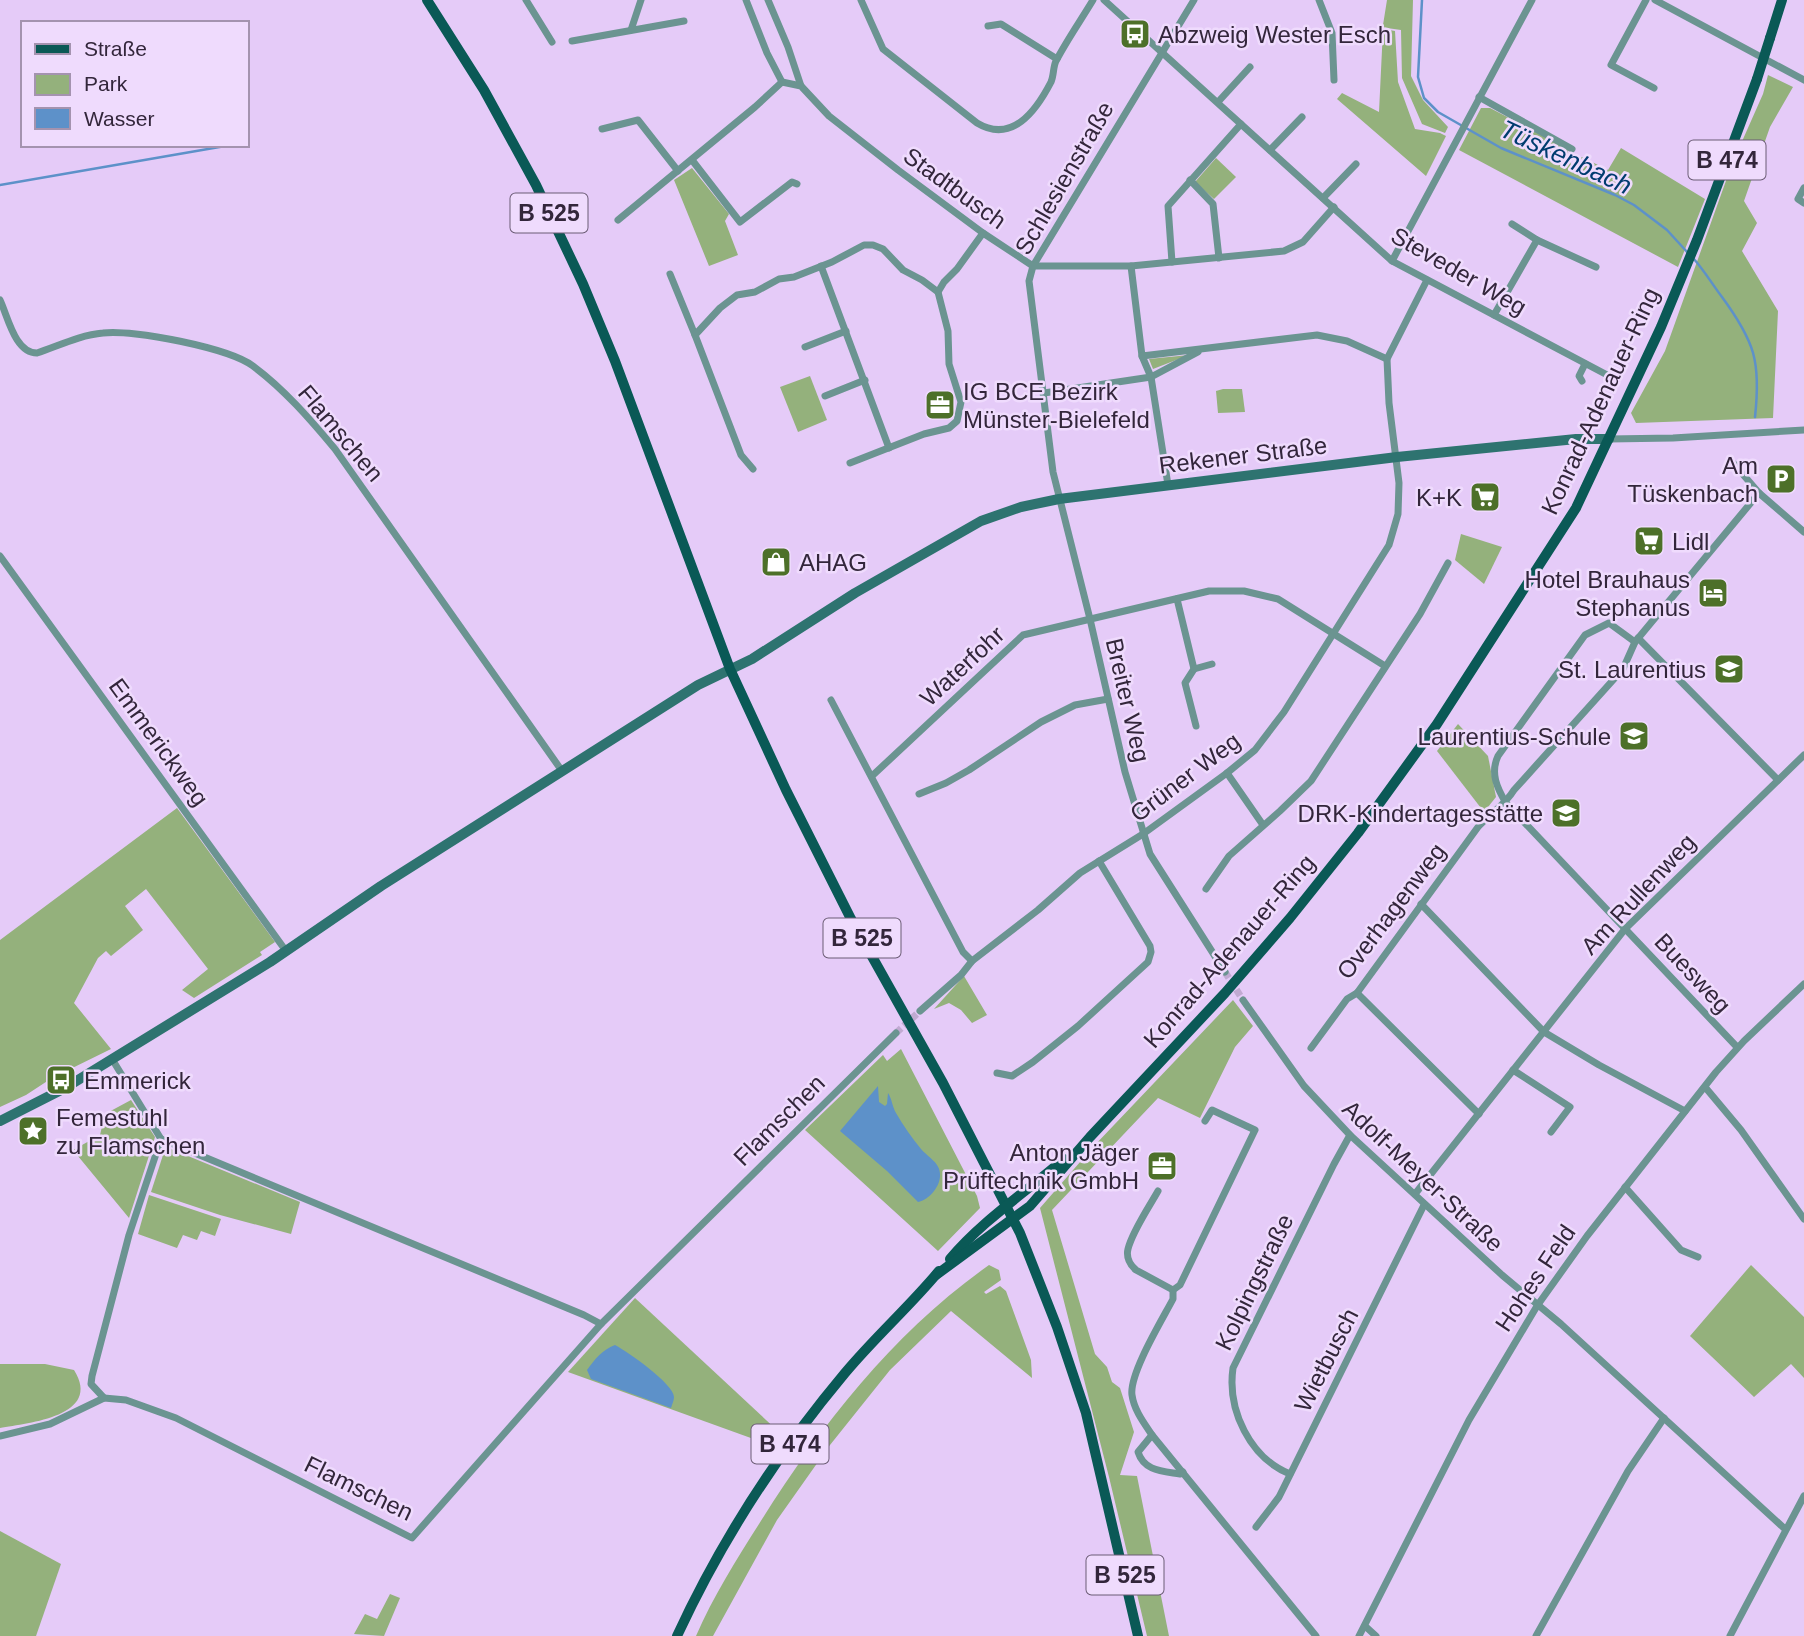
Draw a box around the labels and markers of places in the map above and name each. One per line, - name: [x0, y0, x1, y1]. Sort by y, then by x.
- bus stop icon: Abzweig Wester Esch: [1118, 17, 1152, 51]
- place label: Abzweig Wester Esch: [1158, 21, 1391, 48]
- place label: IG BCE Bezirk Münster-Bielefeld: [963, 378, 1150, 433]
- office icon: IG BCE Bezirk Münster-Bielefeld: [923, 388, 957, 422]
- place label: Am Tüskenbach: [1627, 452, 1758, 507]
- parking icon: Am Tüskenbach: [1764, 462, 1798, 496]
- supermarket icon: K+K: [1468, 480, 1502, 514]
- place label: K+K: [1416, 484, 1462, 511]
- supermarket icon: Lidl: [1632, 524, 1666, 558]
- place label: Lidl: [1672, 528, 1709, 555]
- shop icon: AHAG: [759, 545, 793, 579]
- place label: AHAG: [799, 549, 867, 576]
- place label: Hotel Brauhaus Stephanus: [1525, 566, 1690, 621]
- hotel icon: Hotel Brauhaus Stephanus: [1696, 576, 1730, 610]
- school or university icon: St. Laurentius: [1712, 652, 1746, 686]
- place label: St. Laurentius: [1558, 656, 1706, 683]
- school or university icon: Laurentius-Schule: [1617, 719, 1651, 753]
- place label: Laurentius-Schule: [1418, 723, 1611, 750]
- school or university icon: DRK-Kindertagesstätte: [1549, 796, 1583, 830]
- place label: DRK-Kindertagesstätte: [1298, 800, 1543, 827]
- bus stop icon: Emmerick: [44, 1063, 78, 1097]
- place label: Emmerick: [84, 1067, 192, 1094]
- place label: Femestuhl zu Flamschen: [56, 1104, 205, 1159]
- place icon: Femestuhl zu Flamschen: [16, 1114, 50, 1148]
- place label: Anton Jäger Prüftechnik GmbH: [943, 1139, 1139, 1194]
- office icon: Anton Jäger Prüftechnik GmbH: [1145, 1149, 1179, 1183]

